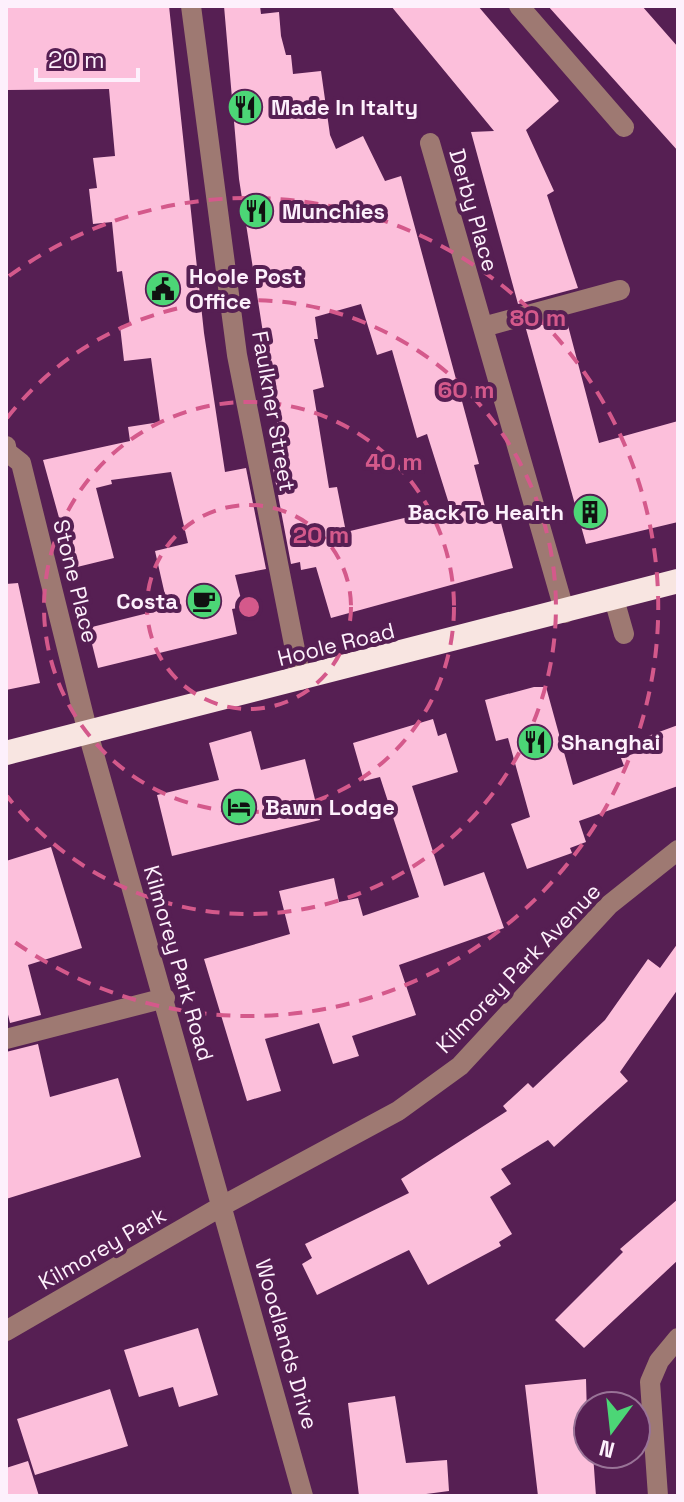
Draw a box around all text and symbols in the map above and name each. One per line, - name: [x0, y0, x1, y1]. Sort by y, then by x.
- scale bar: [36, 32, 138, 82]
- text: 20 m: [48, 44, 105, 75]
- restaurant icon: Made In Italty: [226, 88, 264, 126]
- place label: Made In Italty: [271, 93, 418, 121]
- street label: Derby Place: [443, 145, 505, 275]
- restaurant icon: Munchies: [237, 192, 275, 230]
- place label: Munchies: [282, 197, 385, 225]
- place label: Hoole Post Office: [189, 262, 302, 315]
- public building icon: Hoole Post Office: [144, 270, 182, 308]
- text: 80 m: [510, 302, 566, 333]
- street label: Faulkner Street: [246, 329, 302, 493]
- text: 60 m: [438, 374, 494, 405]
- text: 40 m: [365, 446, 423, 477]
- building icon: Back To Health: [571, 493, 609, 531]
- place label: Back To Health: [407, 498, 564, 526]
- street label: Stone Place: [47, 516, 105, 646]
- text: 20 m: [293, 519, 349, 550]
- cafe icon: Costa: [185, 582, 223, 620]
- place label: Costa: [116, 587, 178, 615]
- centre of rings: [235, 593, 263, 621]
- street label: Hoole Road: [275, 616, 397, 672]
- restaurant icon: Shanghai: [516, 723, 554, 761]
- place label: Shanghai: [561, 728, 660, 756]
- hotel icon: Bawn Lodge: [220, 788, 258, 826]
- place label: Bawn Lodge: [265, 793, 395, 821]
- street label: Kilmorey Park Road: [138, 862, 220, 1064]
- street label: Kilmorey Park Avenue: [430, 877, 606, 1059]
- street label: Kilmorey Park: [33, 1200, 171, 1296]
- street label: Woodlands Drive: [249, 1256, 325, 1432]
- north arrow: [572, 1390, 652, 1470]
- text: N: [596, 1434, 618, 1465]

